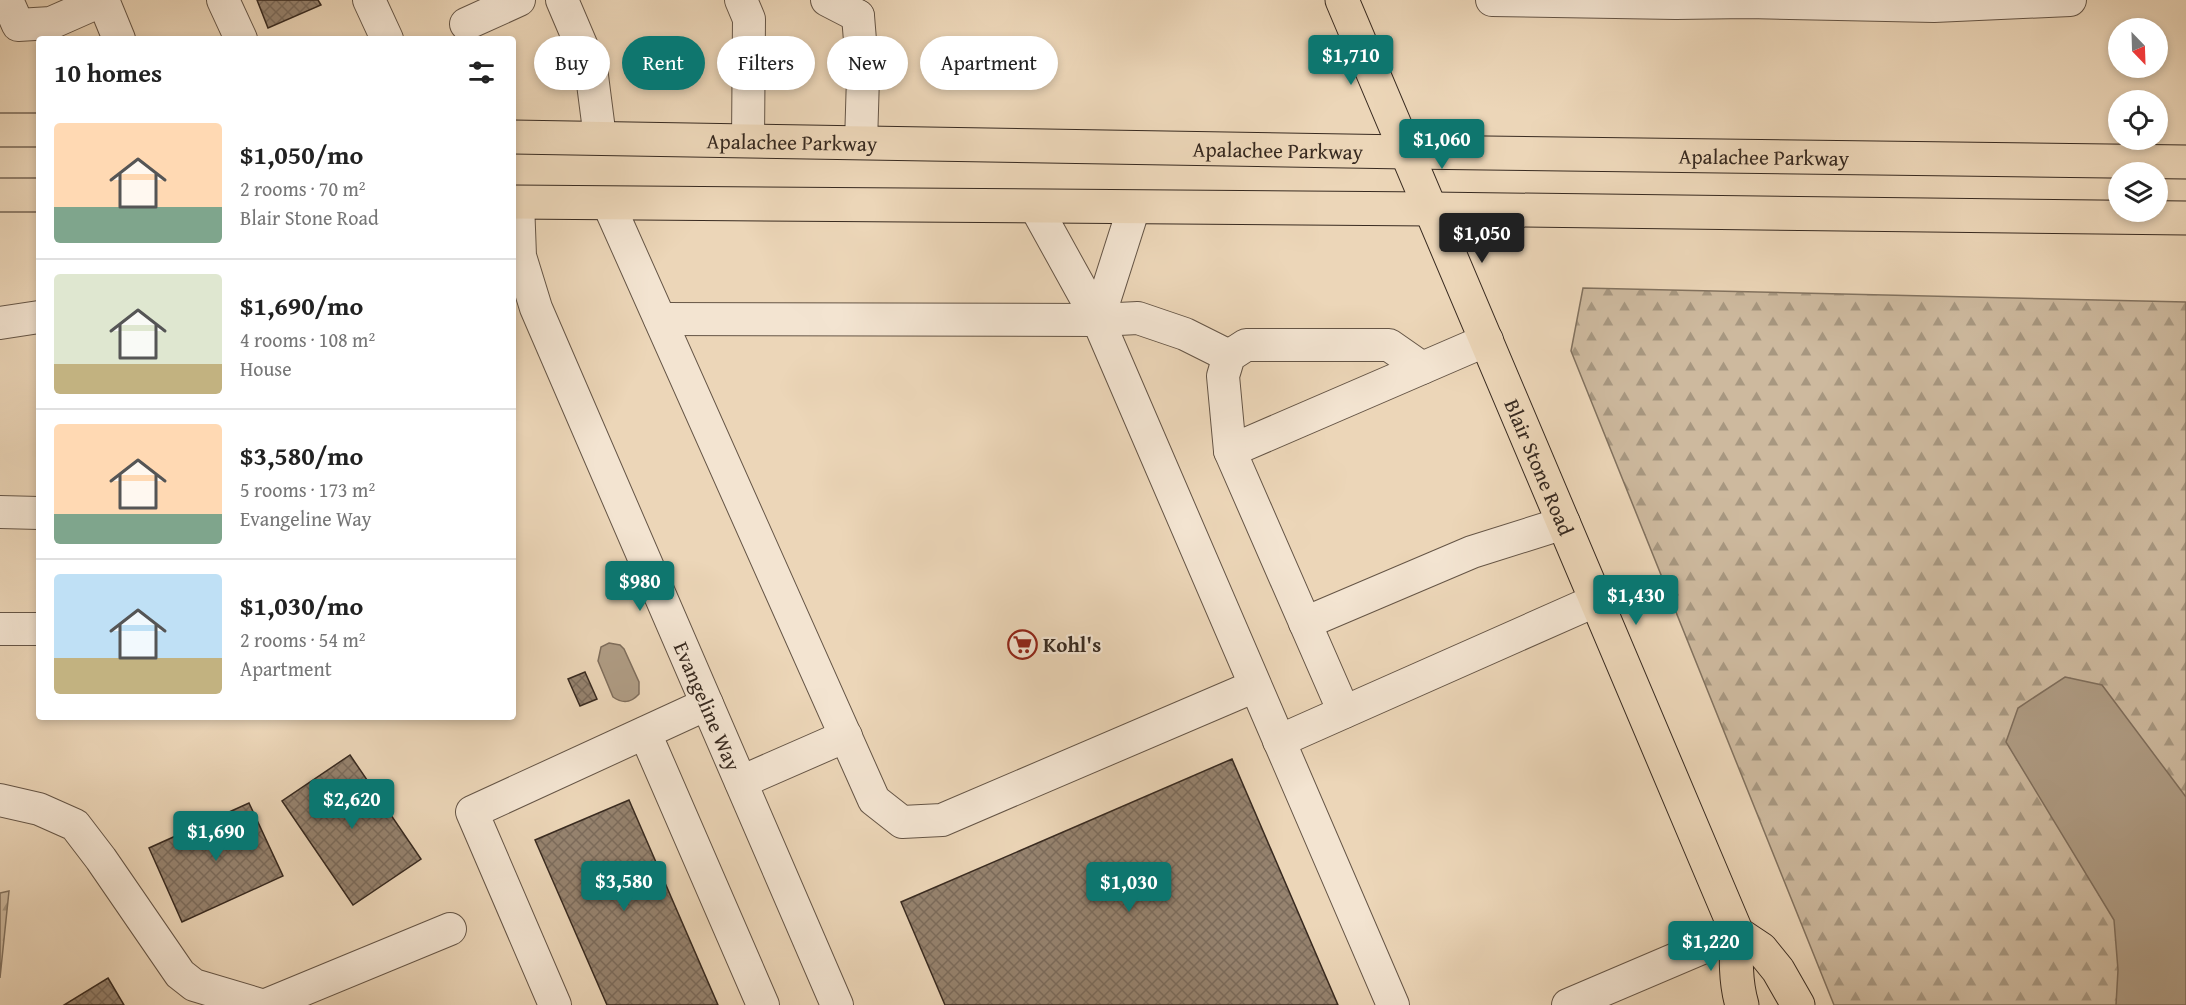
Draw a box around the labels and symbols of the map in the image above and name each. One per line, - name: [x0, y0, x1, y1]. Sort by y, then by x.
- north arrow: [2108, 18, 2168, 78]
- pin: $1,710: [1302, 35, 1400, 86]
- pin: $1,060: [1393, 119, 1491, 170]
- street label: Apalachee Parkway: [706, 125, 878, 159]
- street label: Apalachee Parkway: [1192, 133, 1364, 167]
- street label: Apalachee Parkway: [1678, 140, 1850, 173]
- pin: $1,050: [1433, 213, 1531, 264]
- street label: Blair Stone Road: [1497, 394, 1583, 541]
- pin: $980: [604, 561, 676, 612]
- pin: $1,430: [1587, 575, 1685, 626]
- supermarket icon: Kohl's: [1006, 628, 1038, 660]
- place label: Kohl's: [1043, 629, 1101, 660]
- street label: Evangeline Way: [666, 636, 750, 776]
- pin: $2,620: [303, 779, 401, 830]
- pin: $1,690: [167, 811, 265, 862]
- pin: $3,580: [575, 861, 673, 912]
- pin: $1,030: [1080, 862, 1178, 913]
- pin: $1,220: [1662, 921, 1760, 972]

